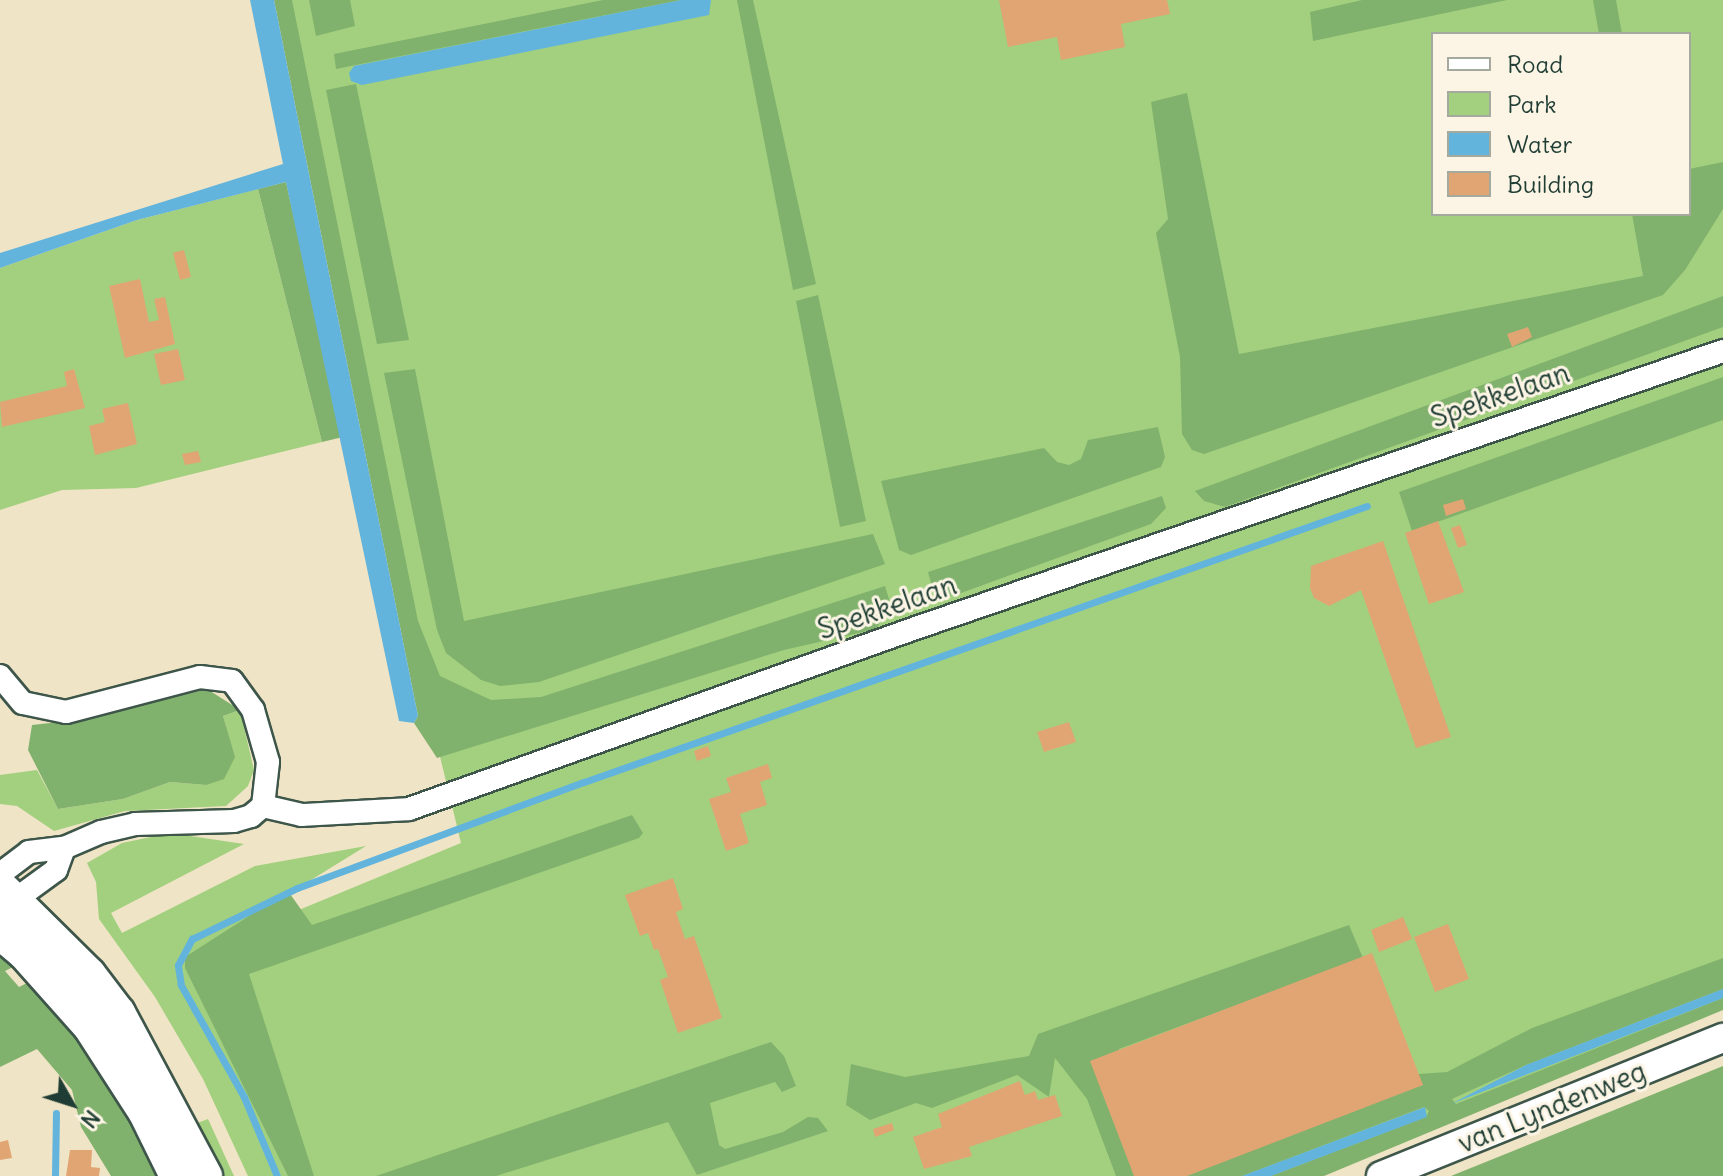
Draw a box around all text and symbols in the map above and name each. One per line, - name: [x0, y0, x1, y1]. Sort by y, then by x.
- legend: [1431, 32, 1691, 216]
- text: Road: [1507, 49, 1563, 79]
- text: Park: [1507, 89, 1557, 119]
- text: Water: [1507, 129, 1572, 159]
- text: Building: [1507, 169, 1594, 199]
- street label: Spekkelaan: [1426, 356, 1574, 434]
- street label: Spekkelaan: [813, 568, 961, 646]
- street label: van Lyndenweg: [1453, 1054, 1651, 1160]
- north arrow: [32, 1064, 112, 1144]
- text: N: [75, 1104, 106, 1134]

